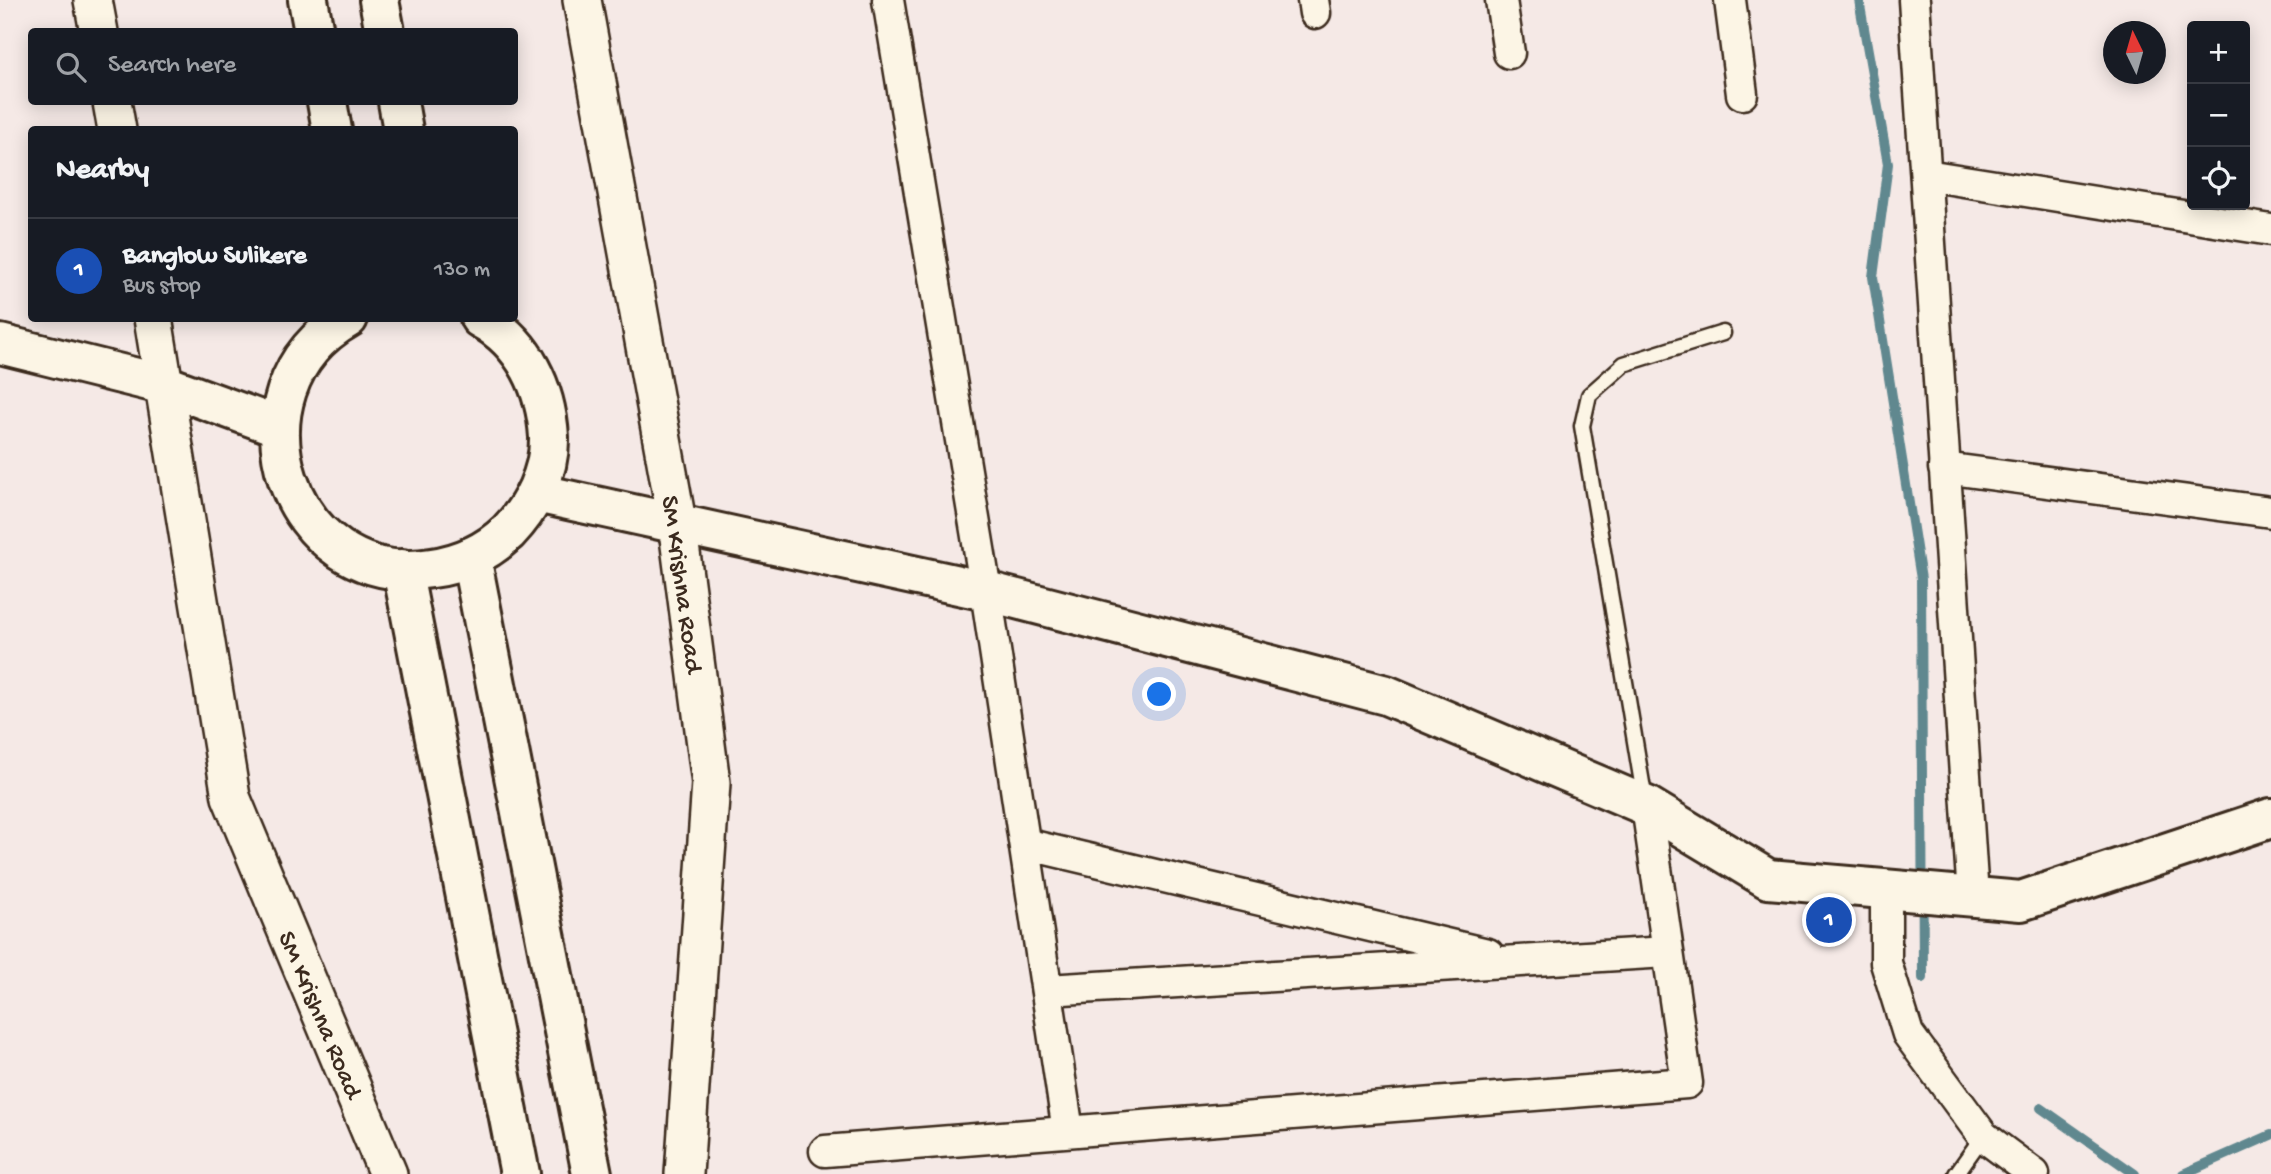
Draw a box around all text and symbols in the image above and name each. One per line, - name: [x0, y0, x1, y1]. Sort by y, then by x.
- north arrow: [2103, 21, 2166, 84]
- map controls: [2187, 21, 2250, 210]
- button: +: [2187, 21, 2250, 84]
- search box: [28, 28, 518, 105]
- icon: search: [52, 48, 90, 86]
- text: Search here: [108, 51, 236, 82]
- button: −: [2187, 84, 2250, 147]
- button: locate: [2187, 147, 2250, 210]
- text: Nearby: [56, 154, 149, 189]
- text: Banglow Sulikere: [123, 242, 307, 273]
- text: 1: [74, 257, 84, 284]
- text: 130 m: [434, 257, 490, 284]
- text: Bus stop: [123, 273, 201, 300]
- street label: SM Krishna Road: [652, 494, 708, 677]
- your location: [1142, 677, 1176, 711]
- pin: 1: [1806, 894, 1852, 946]
- street label: SM Krishna Road: [269, 927, 368, 1106]

